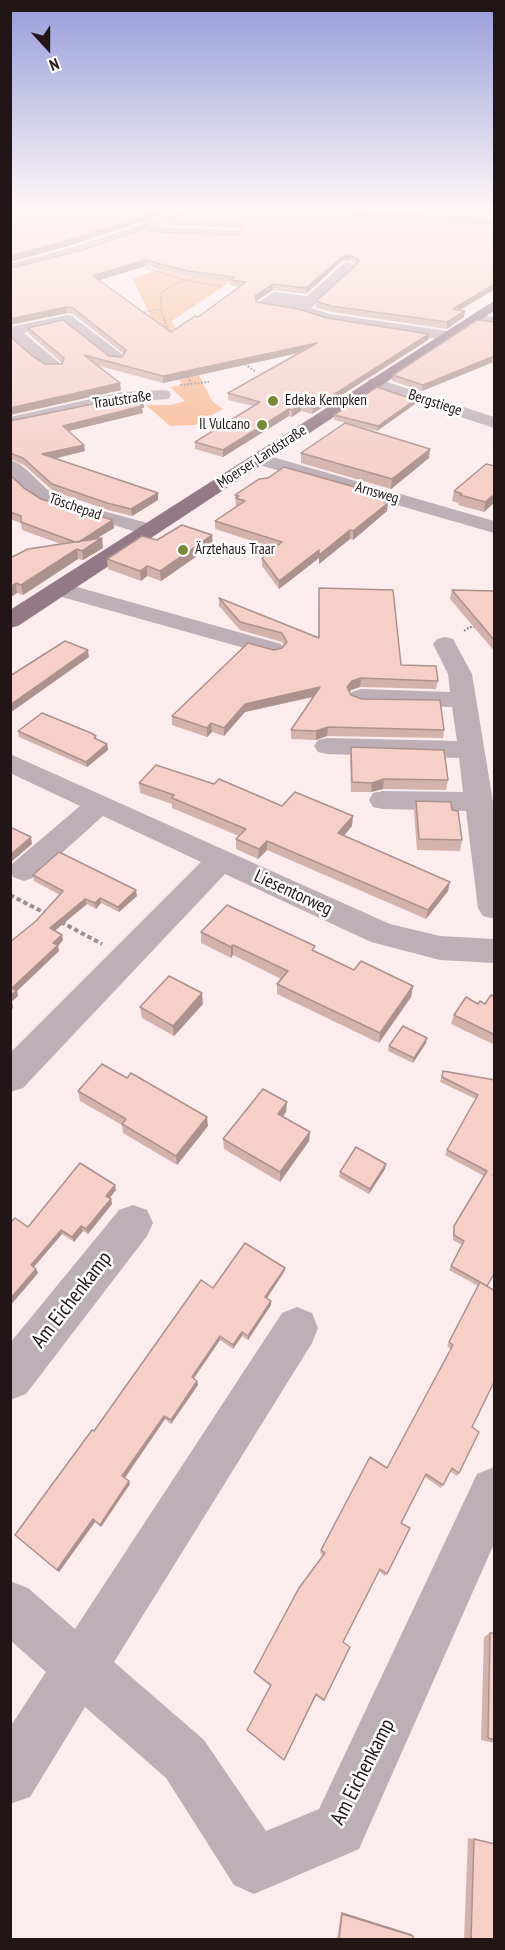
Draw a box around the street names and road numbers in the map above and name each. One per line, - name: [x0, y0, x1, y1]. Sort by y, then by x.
- street label: Bergstiege: [406, 386, 464, 420]
- street label: Trautstraße: [92, 387, 152, 413]
- street label: Moerser Landstraße: [214, 421, 310, 493]
- street label: Arnsweg: [353, 478, 401, 508]
- street label: Töschepad: [46, 490, 104, 524]
- street label: Liesentorweg: [251, 866, 335, 920]
- street label: Am Eichenkamp: [26, 1247, 118, 1353]
- street label: Am Eichenkamp: [326, 1715, 400, 1829]

